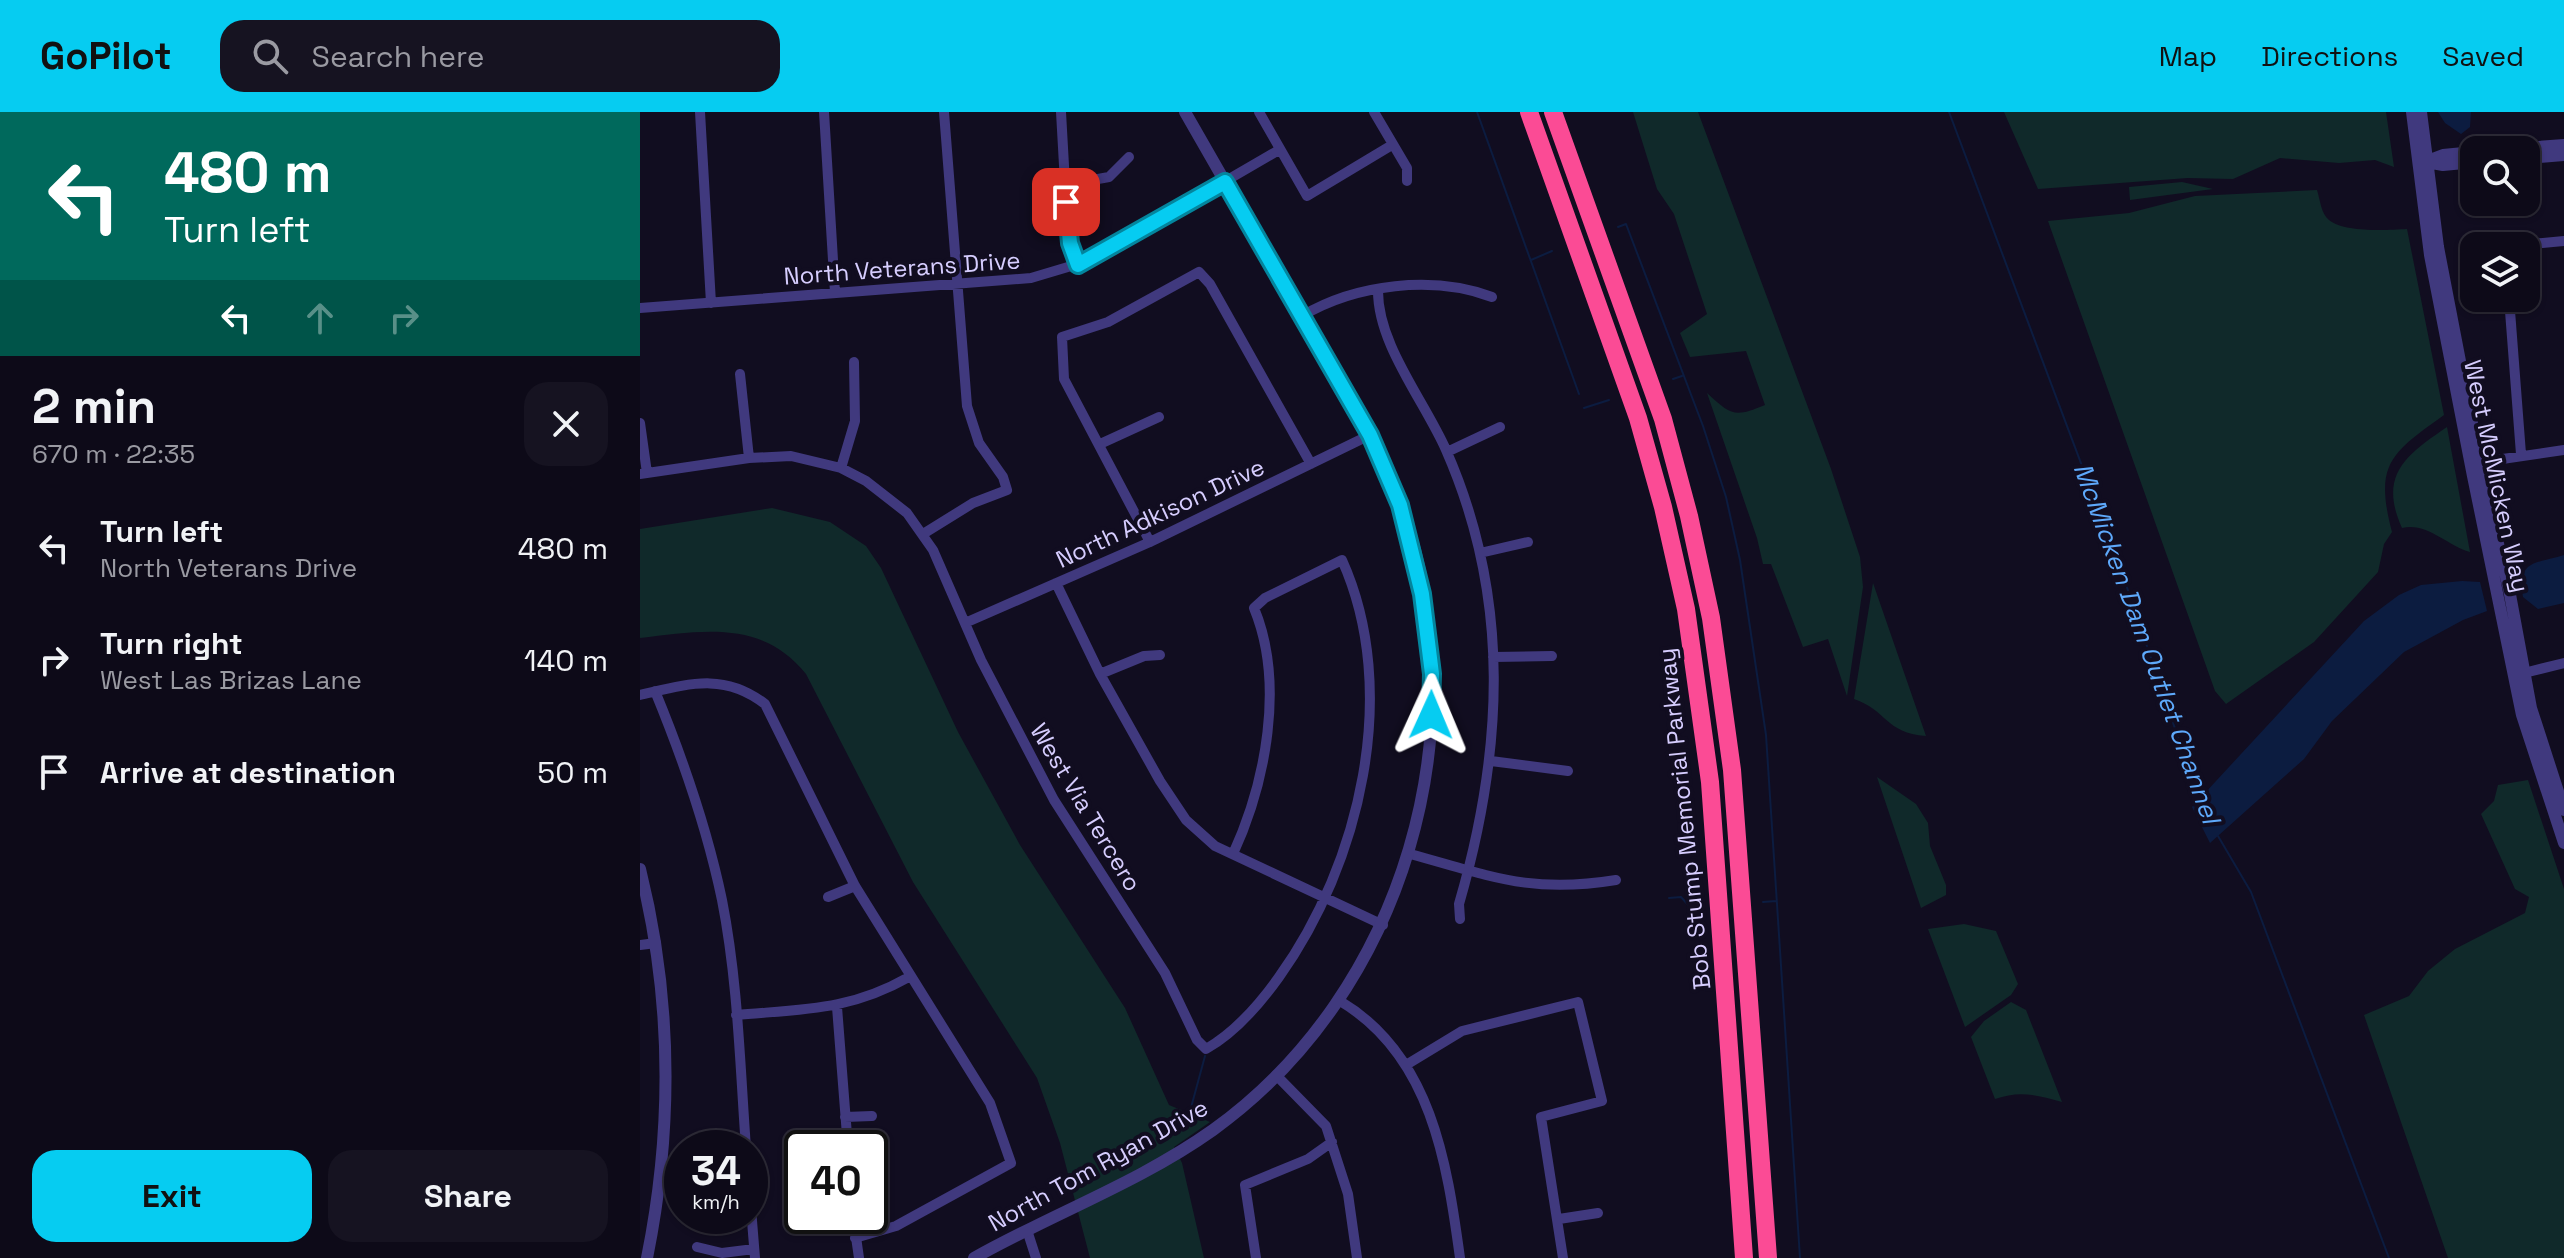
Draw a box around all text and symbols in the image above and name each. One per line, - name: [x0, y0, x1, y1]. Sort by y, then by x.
- search box: [220, 20, 780, 92]
- text: GoPilot: [40, 32, 172, 80]
- icon: search: [248, 34, 292, 78]
- text: Search here: [312, 37, 484, 76]
- text: Map: [2159, 38, 2217, 74]
- text: Directions: [2261, 38, 2398, 74]
- text: Saved: [2442, 38, 2524, 74]
- map controls: [2460, 136, 2540, 312]
- button: search: [2460, 136, 2540, 216]
- text: 480 m: [164, 137, 332, 208]
- icon: left: [32, 144, 136, 248]
- pin: [1032, 168, 1100, 236]
- icon: arrive: [1044, 180, 1088, 224]
- text: Turn left: [164, 207, 311, 253]
- button: layers: [2460, 232, 2540, 312]
- street label: North Veterans Drive: [783, 244, 1021, 292]
- icon: left: [214, 296, 258, 340]
- icon: ahead: [298, 296, 342, 340]
- icon: right: [382, 296, 426, 340]
- street label: West McMicken Way: [2457, 357, 2537, 595]
- text: 2 min: [32, 376, 156, 437]
- button: close: [524, 382, 608, 466]
- text: 670 m · 22:35: [32, 437, 195, 471]
- street label: North Adkison Drive: [1051, 451, 1269, 575]
- water label: McMicken Dam Outlet Channel: [2066, 458, 2229, 830]
- text: Turn left: [100, 512, 223, 551]
- icon: left: [32, 526, 76, 570]
- text: 480 m: [518, 529, 608, 568]
- text: North Veterans Drive: [100, 551, 357, 585]
- text: Turn right: [100, 624, 243, 663]
- icon: right: [32, 638, 76, 682]
- text: 140 m: [524, 641, 608, 680]
- street label: Bob Stump Memorial Parkway: [1651, 647, 1717, 991]
- text: West Las Brizas Lane: [100, 663, 362, 697]
- position arrow: [1389, 673, 1473, 757]
- street label: West Via Tercero: [1024, 717, 1148, 897]
- icon: arrive: [32, 750, 76, 794]
- text: Arrive at destination: [100, 753, 396, 792]
- text: 50 m: [537, 753, 608, 792]
- street label: North Tom Ryan Drive: [983, 1092, 1213, 1238]
- speed limit sign: 40: [784, 1130, 888, 1234]
- text: 34: [691, 1146, 741, 1197]
- button: Exit: [32, 1150, 312, 1242]
- button: Share: [328, 1150, 608, 1242]
- text: km/h: [692, 1189, 740, 1215]

